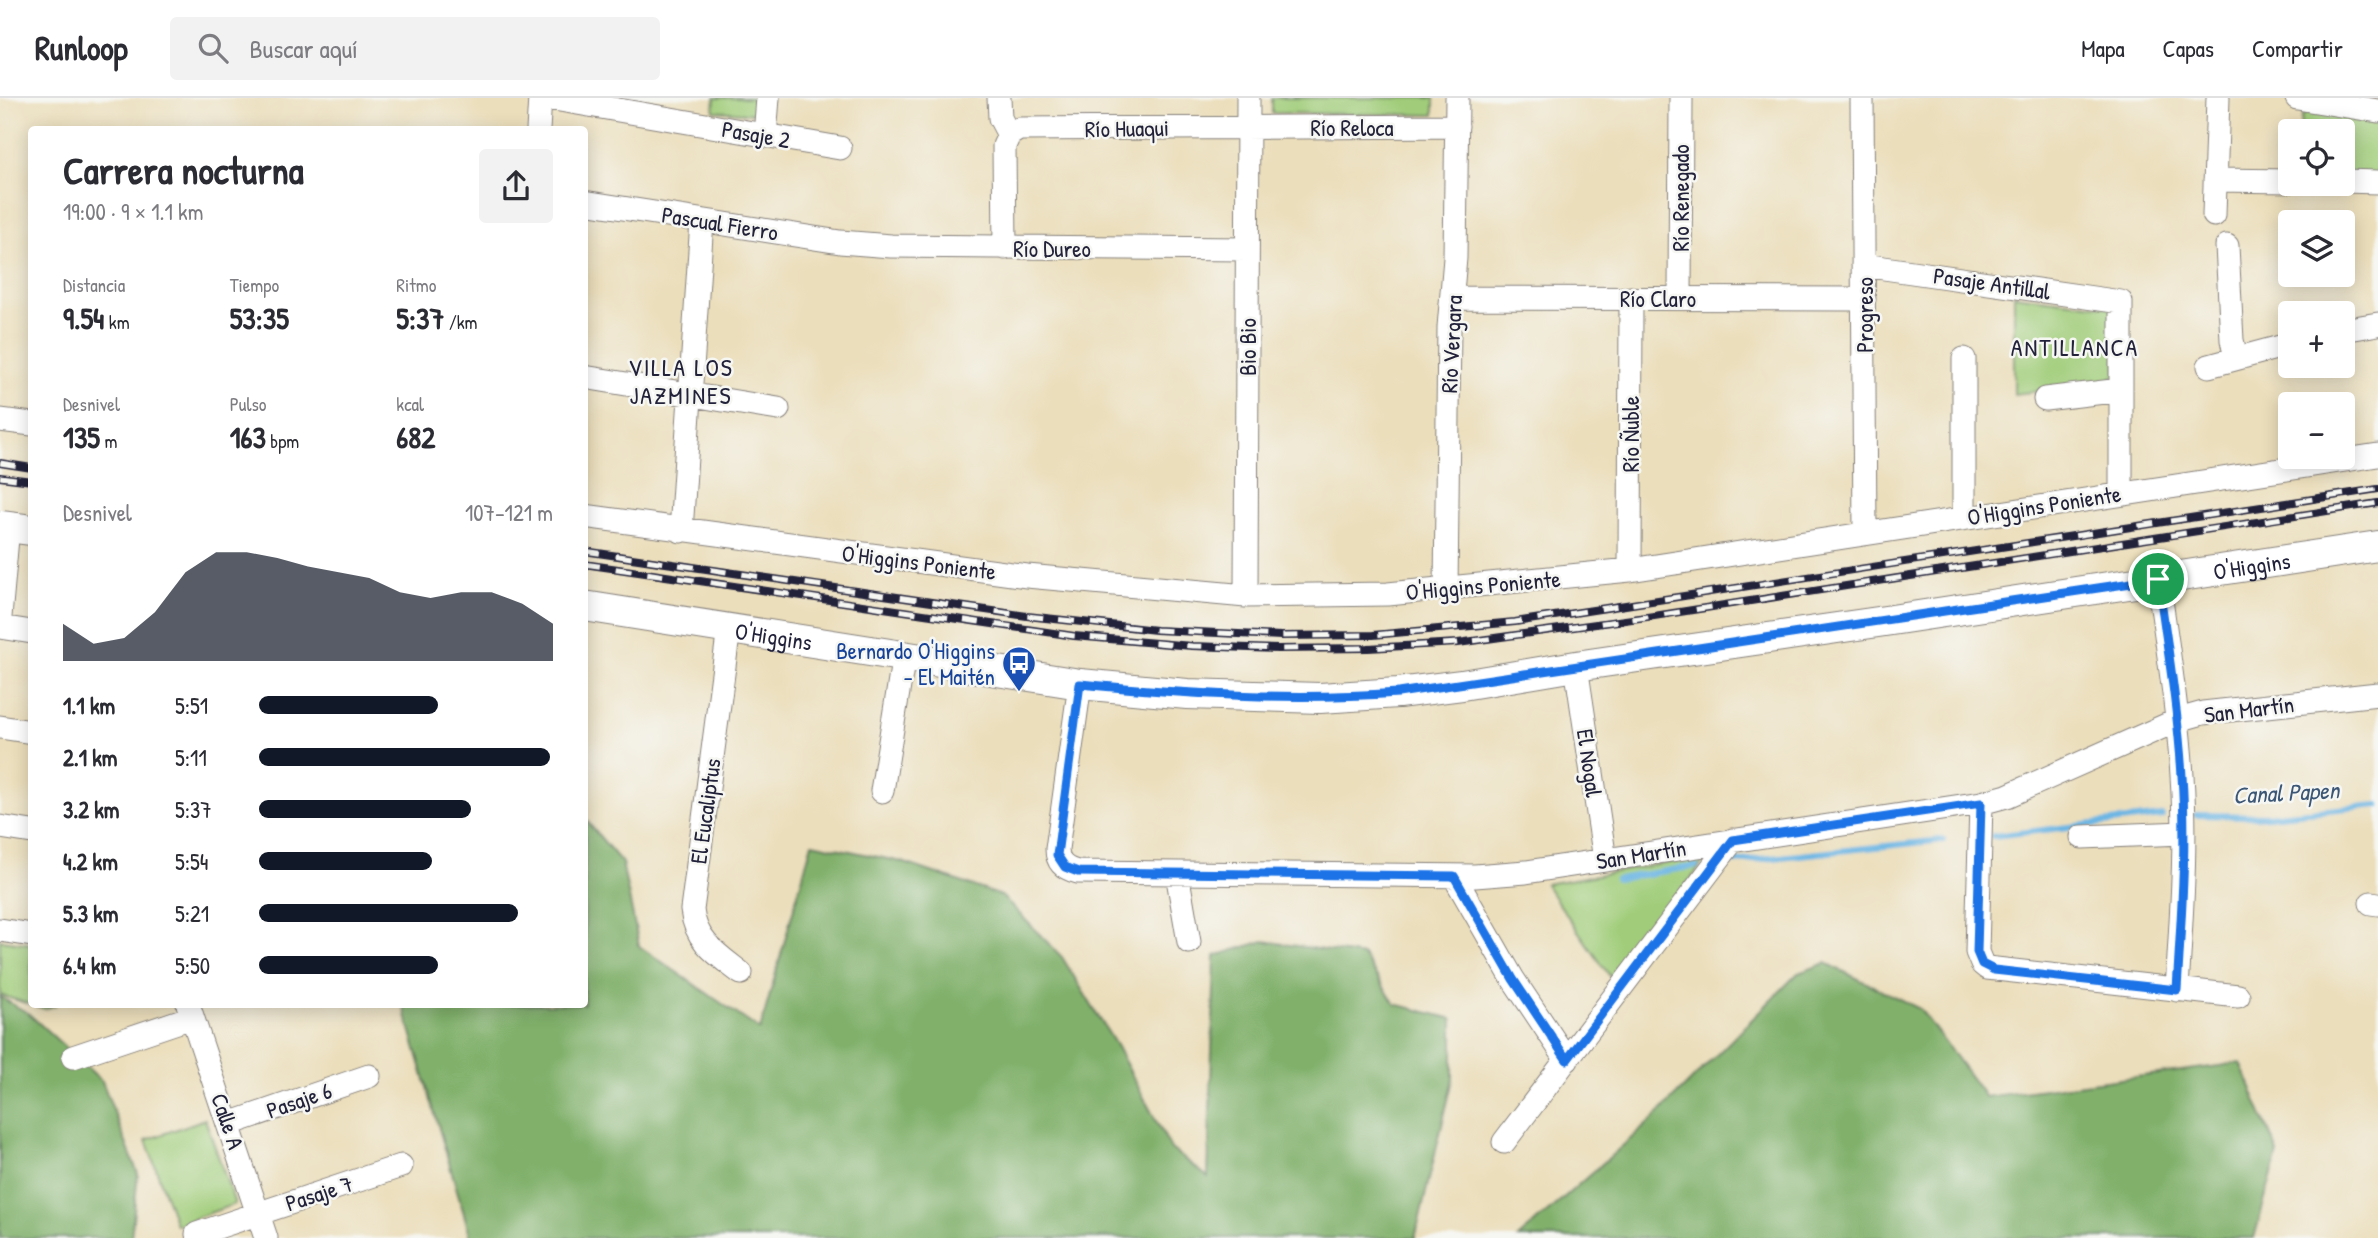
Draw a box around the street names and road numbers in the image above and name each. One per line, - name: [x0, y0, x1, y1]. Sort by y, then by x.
- street label: Río Huaqui: [1085, 112, 1169, 144]
- street label: Río Reloca: [1310, 112, 1394, 143]
- street label: Pasaje 2: [720, 113, 793, 155]
- street label: Río Renegado: [1665, 145, 1696, 251]
- street label: Pascual Fierro: [660, 199, 780, 247]
- street label: Río Dureo: [1013, 233, 1091, 264]
- street label: Pasaje Antillal: [1932, 259, 2053, 307]
- street label: Progreso: [1849, 277, 1880, 353]
- street label: Río Claro: [1620, 283, 1696, 314]
- street label: Río Vergara: [1433, 294, 1469, 394]
- street label: Bio Bio: [1232, 318, 1263, 376]
- street label: Río Ñuble: [1615, 396, 1646, 472]
- street label: O'Higgins Poniente: [1965, 478, 2123, 532]
- street label: O'Higgins Poniente: [840, 537, 998, 587]
- street label: O'Higgins: [2211, 544, 2292, 586]
- street label: O'Higgins Poniente: [1404, 563, 1562, 607]
- street label: O'Higgins: [733, 615, 814, 657]
- street label: San Martín: [2202, 688, 2296, 730]
- street label: El Nogal: [1570, 727, 1610, 800]
- street label: El Eucaliptus: [682, 756, 728, 866]
- street label: San Martín: [1594, 832, 1688, 876]
- street label: Pasaje 6: [262, 1074, 336, 1126]
- street label: Calle A: [204, 1089, 252, 1153]
- street label: Pasaje 7: [281, 1168, 357, 1218]

